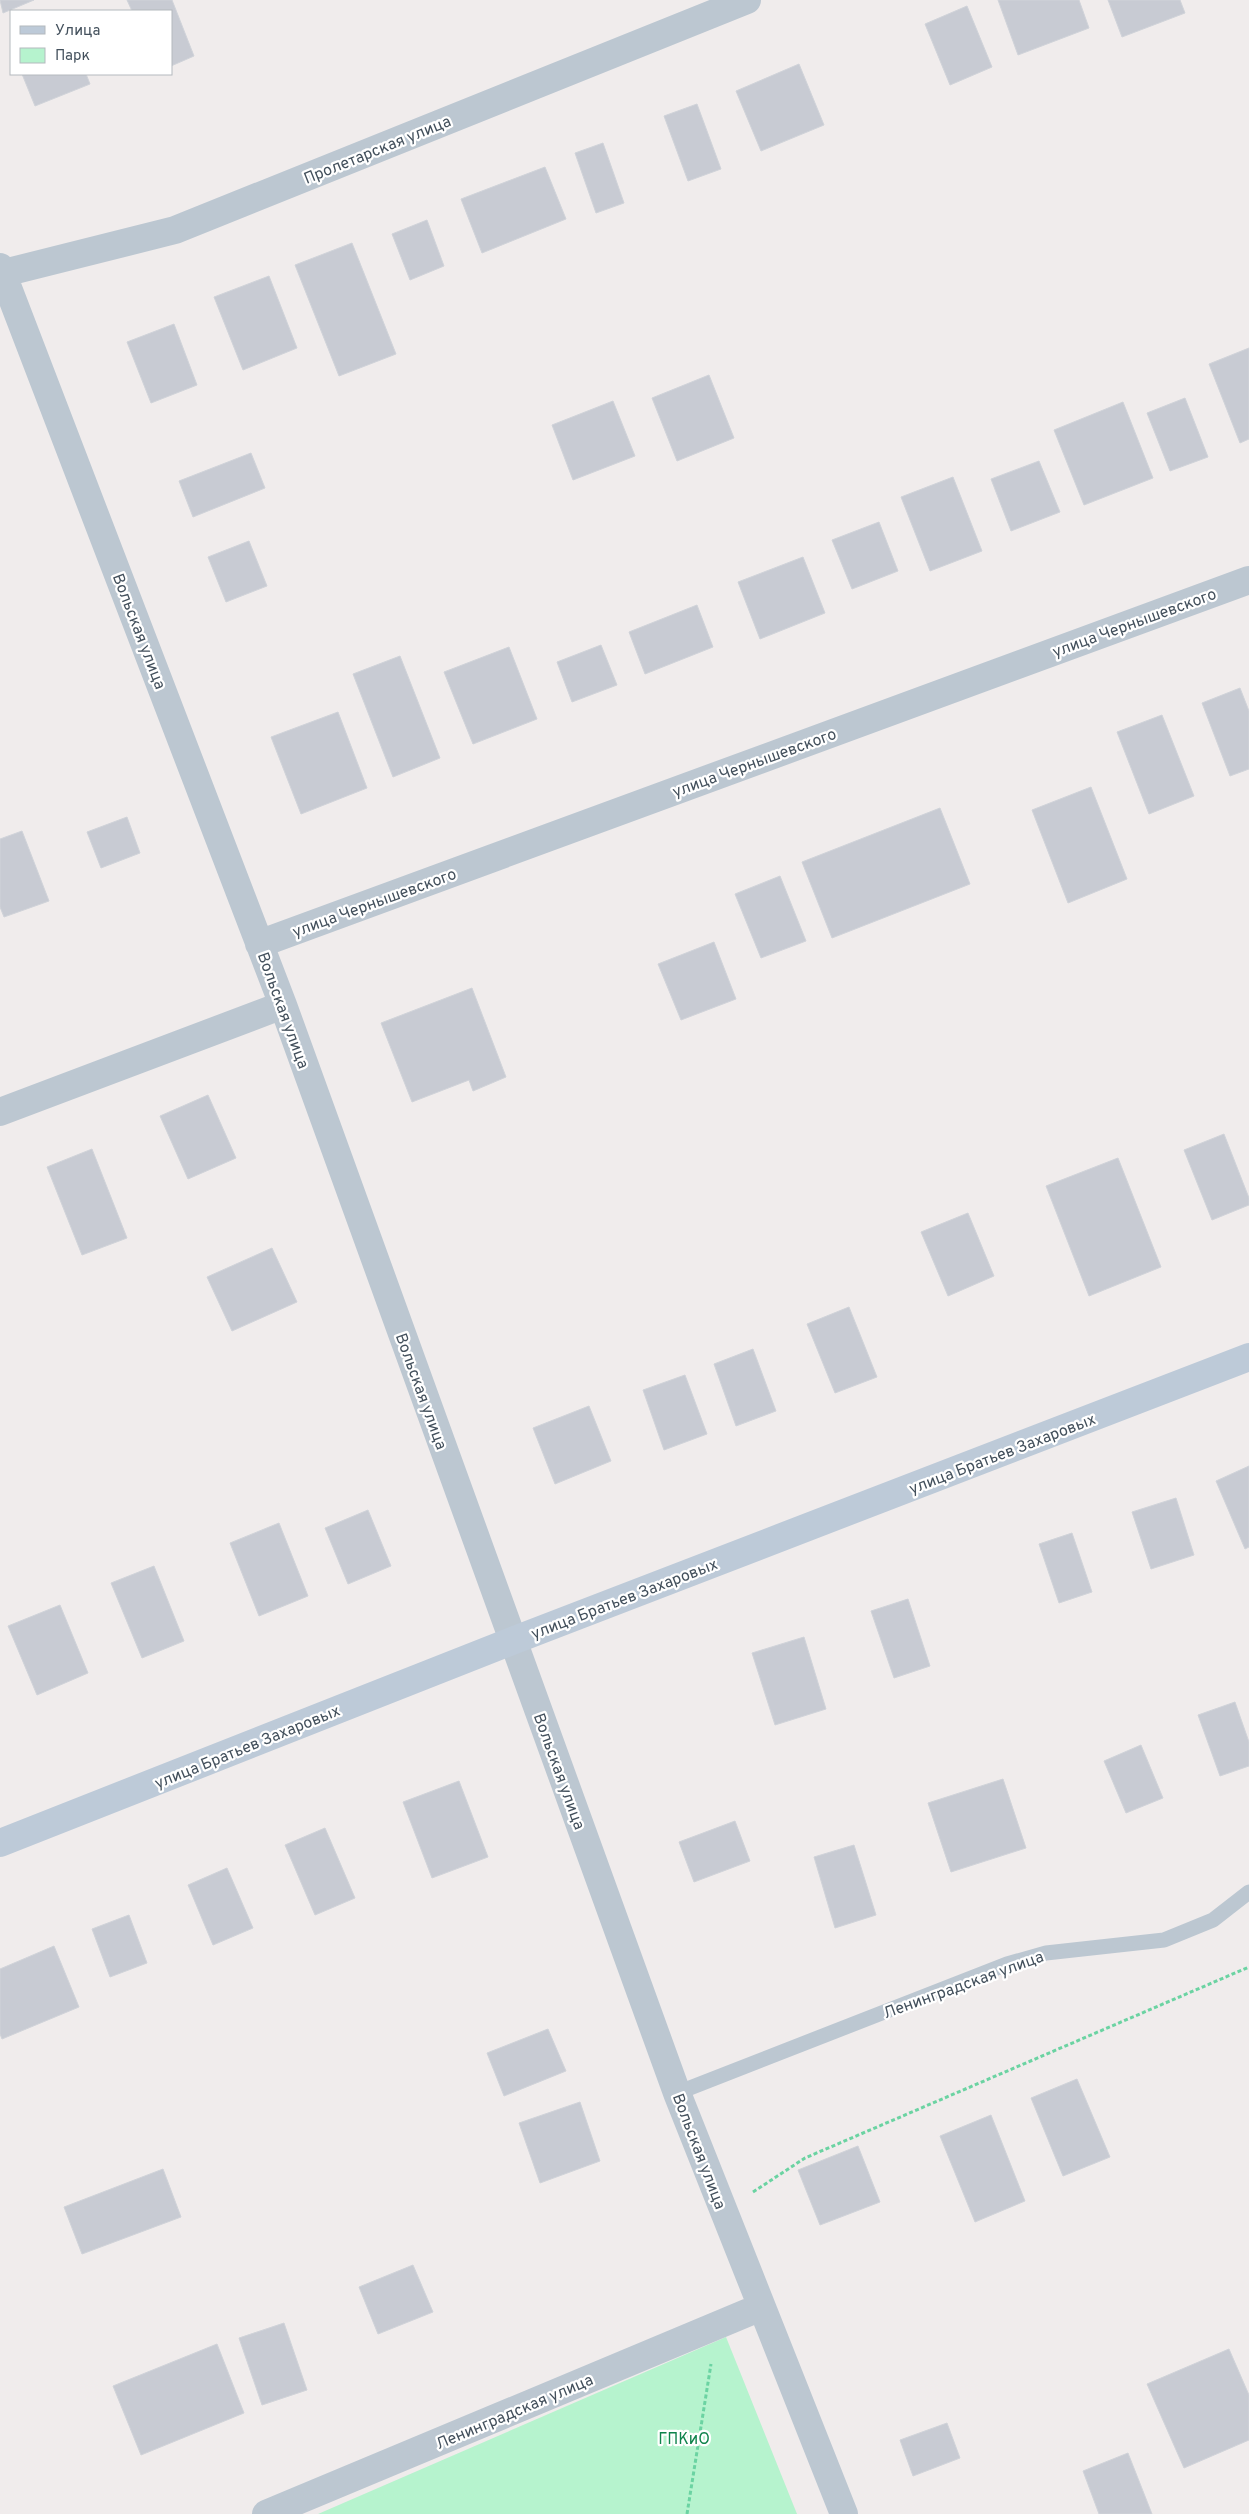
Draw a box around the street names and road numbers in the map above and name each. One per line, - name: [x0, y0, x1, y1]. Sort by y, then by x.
- street label: Пролетарская улица: [301, 112, 454, 190]
- street label: Вольская улица: [107, 571, 169, 692]
- street label: улица Чернышевского: [1050, 585, 1220, 663]
- street label: улица Чернышевского: [670, 725, 840, 803]
- street label: улица Чернышевского: [290, 865, 460, 943]
- street label: Вольская улица: [252, 950, 312, 1072]
- street label: Вольская улица: [390, 1331, 450, 1453]
- street label: улица Братьев Захаровых: [906, 1410, 1099, 1500]
- street label: улица Братьев Захаровых: [528, 1555, 721, 1645]
- street label: улица Братьев Захаровых: [152, 1701, 344, 1794]
- street label: Вольская улица: [528, 1711, 588, 1833]
- street label: Ленинградская улица: [881, 1948, 1047, 2024]
- street label: Вольская улица: [667, 2091, 729, 2212]
- street label: Ленинградская улица: [433, 2371, 597, 2455]

